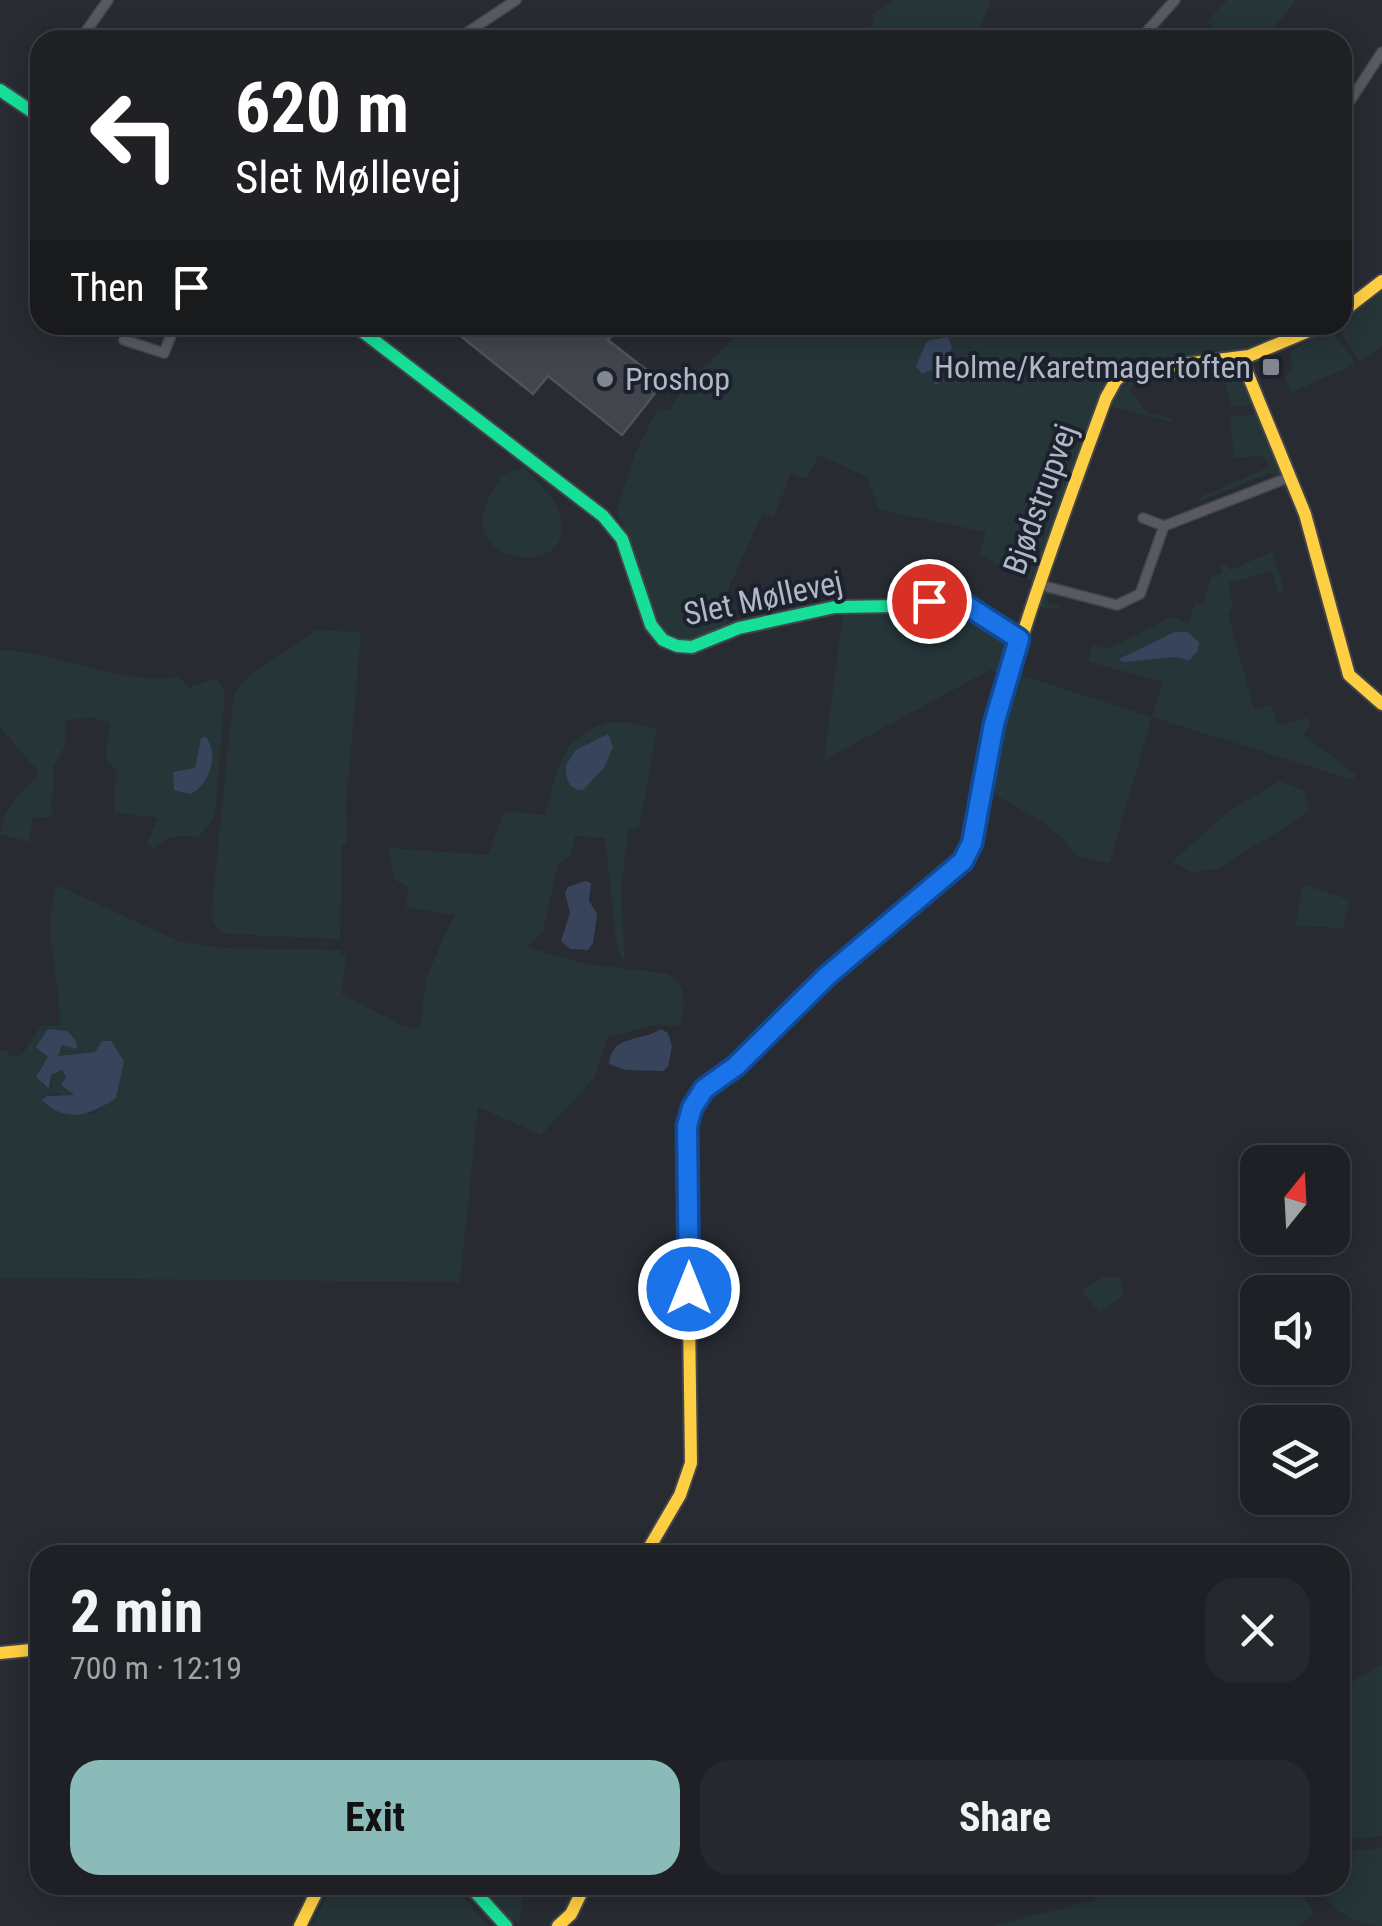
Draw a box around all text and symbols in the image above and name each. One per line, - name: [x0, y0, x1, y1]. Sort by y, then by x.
- text: 620 m: [235, 67, 409, 149]
- icon: left: [70, 70, 200, 200]
- text: Slet Møllevej: [235, 151, 461, 204]
- icon: arrive: [164, 260, 219, 315]
- text: Then: [70, 266, 144, 310]
- place label: Holme/Karetmagertoften: [934, 348, 1251, 386]
- marker: Holme/Karetmagertoften: [1260, 356, 1282, 378]
- place label: Proshop: [625, 360, 730, 398]
- marker: Proshop: [594, 368, 616, 390]
- street label: Bjødstrupvej: [995, 419, 1085, 579]
- pin: [887, 559, 972, 644]
- street label: Slet Møllevej: [680, 563, 846, 633]
- icon: arrive: [902, 574, 957, 629]
- north arrow: [1240, 1145, 1350, 1255]
- map controls: [1240, 1145, 1350, 1515]
- position arrow: [637, 1237, 741, 1341]
- button: sound: [1240, 1275, 1350, 1385]
- button: layers: [1240, 1405, 1350, 1515]
- text: 2 min: [70, 1576, 203, 1647]
- button: close: [1205, 1578, 1310, 1683]
- text: 700 m · 12:19: [70, 1649, 242, 1687]
- button: Exit: [70, 1760, 680, 1875]
- button: Share: [700, 1760, 1310, 1875]

